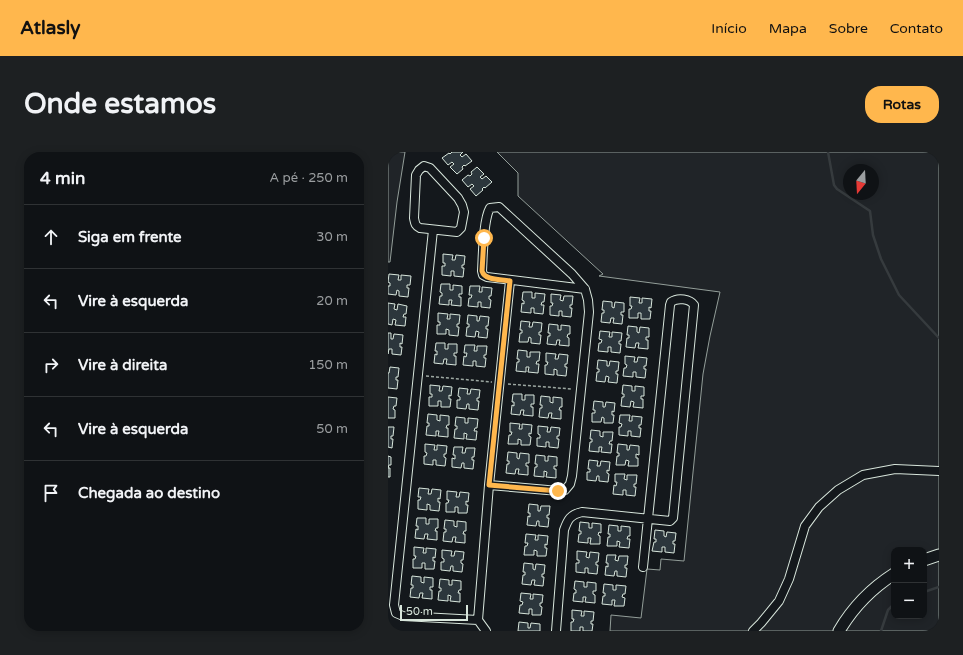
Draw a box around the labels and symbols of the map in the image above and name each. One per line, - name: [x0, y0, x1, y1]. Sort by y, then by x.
- north arrow: [843, 164, 879, 200]
- route start: [475, 229, 493, 247]
- route end: [549, 482, 567, 500]
- scale bar: [400, 603, 468, 622]

